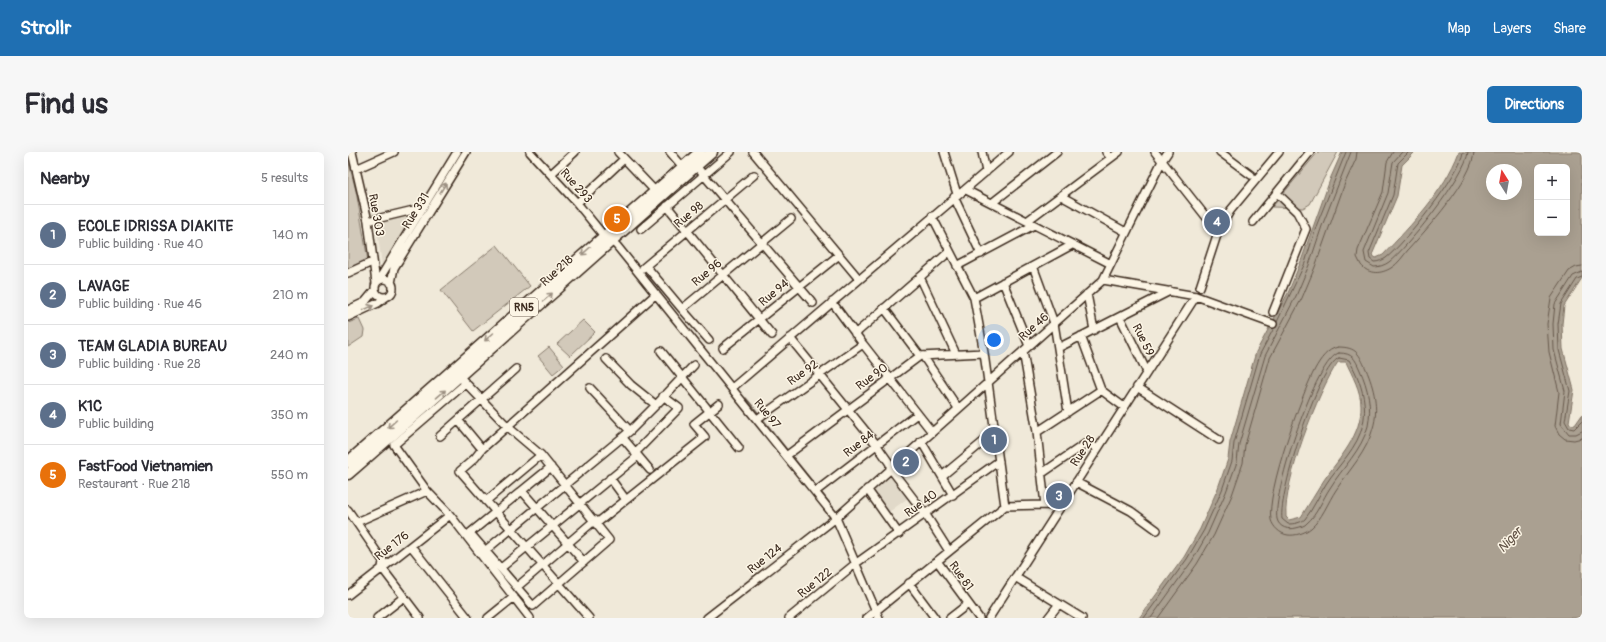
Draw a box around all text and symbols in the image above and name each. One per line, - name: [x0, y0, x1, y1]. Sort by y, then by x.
- text: Strollr: [20, 16, 71, 40]
- text: Map: [1448, 20, 1471, 37]
- text: Layers: [1493, 20, 1531, 37]
- text: Share: [1553, 20, 1586, 37]
- button: Directions: [1487, 86, 1582, 123]
- text: Find us: [24, 87, 108, 122]
- north arrow: [1486, 164, 1522, 200]
- map controls: [1534, 164, 1570, 236]
- button: +: [1534, 164, 1570, 200]
- street label: Rue 293: [557, 166, 596, 207]
- text: Nearby: [40, 168, 89, 189]
- text: 5 results: [261, 170, 308, 186]
- one-way arrow: [439, 183, 447, 194]
- street label: Rue 331: [399, 190, 433, 232]
- street label: Rue 303: [365, 192, 387, 238]
- street label: Rue 98: [671, 198, 707, 232]
- button: −: [1534, 200, 1570, 236]
- pin: 5: [604, 204, 630, 234]
- pin: 4: [1204, 207, 1230, 237]
- text: ECOLE IDRISSA DIAKITE: [78, 217, 233, 236]
- text: 1: [50, 227, 56, 243]
- text: 140 m: [272, 227, 308, 243]
- text: Public building · Rue 40: [78, 236, 203, 252]
- one-way arrow: [581, 247, 592, 256]
- street label: Rue 218: [538, 252, 576, 290]
- street label: Rue 96: [689, 256, 725, 290]
- street label: Rue 94: [756, 276, 792, 310]
- text: LAVAGE: [78, 277, 130, 296]
- text: 2: [49, 287, 57, 303]
- text: 210 m: [272, 287, 308, 303]
- one-way arrow: [543, 292, 553, 302]
- text: Public building · Rue 46: [78, 296, 202, 312]
- road number: RN5: [510, 298, 538, 316]
- one-way arrow: [361, 304, 373, 311]
- street label: Rue 46: [1016, 310, 1052, 344]
- street label: Rue 59: [1129, 321, 1157, 359]
- your location: [984, 330, 1004, 350]
- one-way arrow: [484, 333, 494, 342]
- text: TEAM GLADIA BUREAU: [78, 337, 227, 356]
- text: 3: [49, 347, 57, 363]
- text: 240 m: [270, 347, 308, 363]
- text: Public building · Rue 28: [78, 356, 201, 372]
- street label: Rue 92: [785, 357, 822, 389]
- street label: Rue 90: [853, 360, 891, 394]
- one-way arrow: [436, 389, 446, 398]
- street label: Rue 97: [750, 396, 784, 432]
- text: K1C: [78, 397, 102, 416]
- text: 4: [49, 407, 57, 423]
- text: 350 m: [270, 407, 308, 423]
- text: Public building: [78, 416, 154, 432]
- one-way arrow: [386, 419, 397, 428]
- pin: 1: [981, 425, 1007, 455]
- street label: Rue 84: [841, 427, 877, 461]
- street label: Rue 28: [1067, 433, 1099, 469]
- pin: 2: [893, 447, 919, 477]
- text: FastFood Vietnamien: [78, 457, 213, 476]
- text: 5: [49, 467, 57, 483]
- text: 550 m: [271, 467, 308, 483]
- text: Restaurant · Rue 218: [78, 476, 190, 492]
- pin: 3: [1046, 481, 1072, 511]
- street label: Rue 40: [902, 487, 940, 521]
- water label: Niger: [1494, 522, 1527, 556]
- street label: Rue 176: [372, 528, 412, 564]
- street label: Rue 124: [745, 541, 785, 577]
- street label: Rue 81: [945, 559, 977, 593]
- street label: Rue 122: [795, 565, 835, 601]

